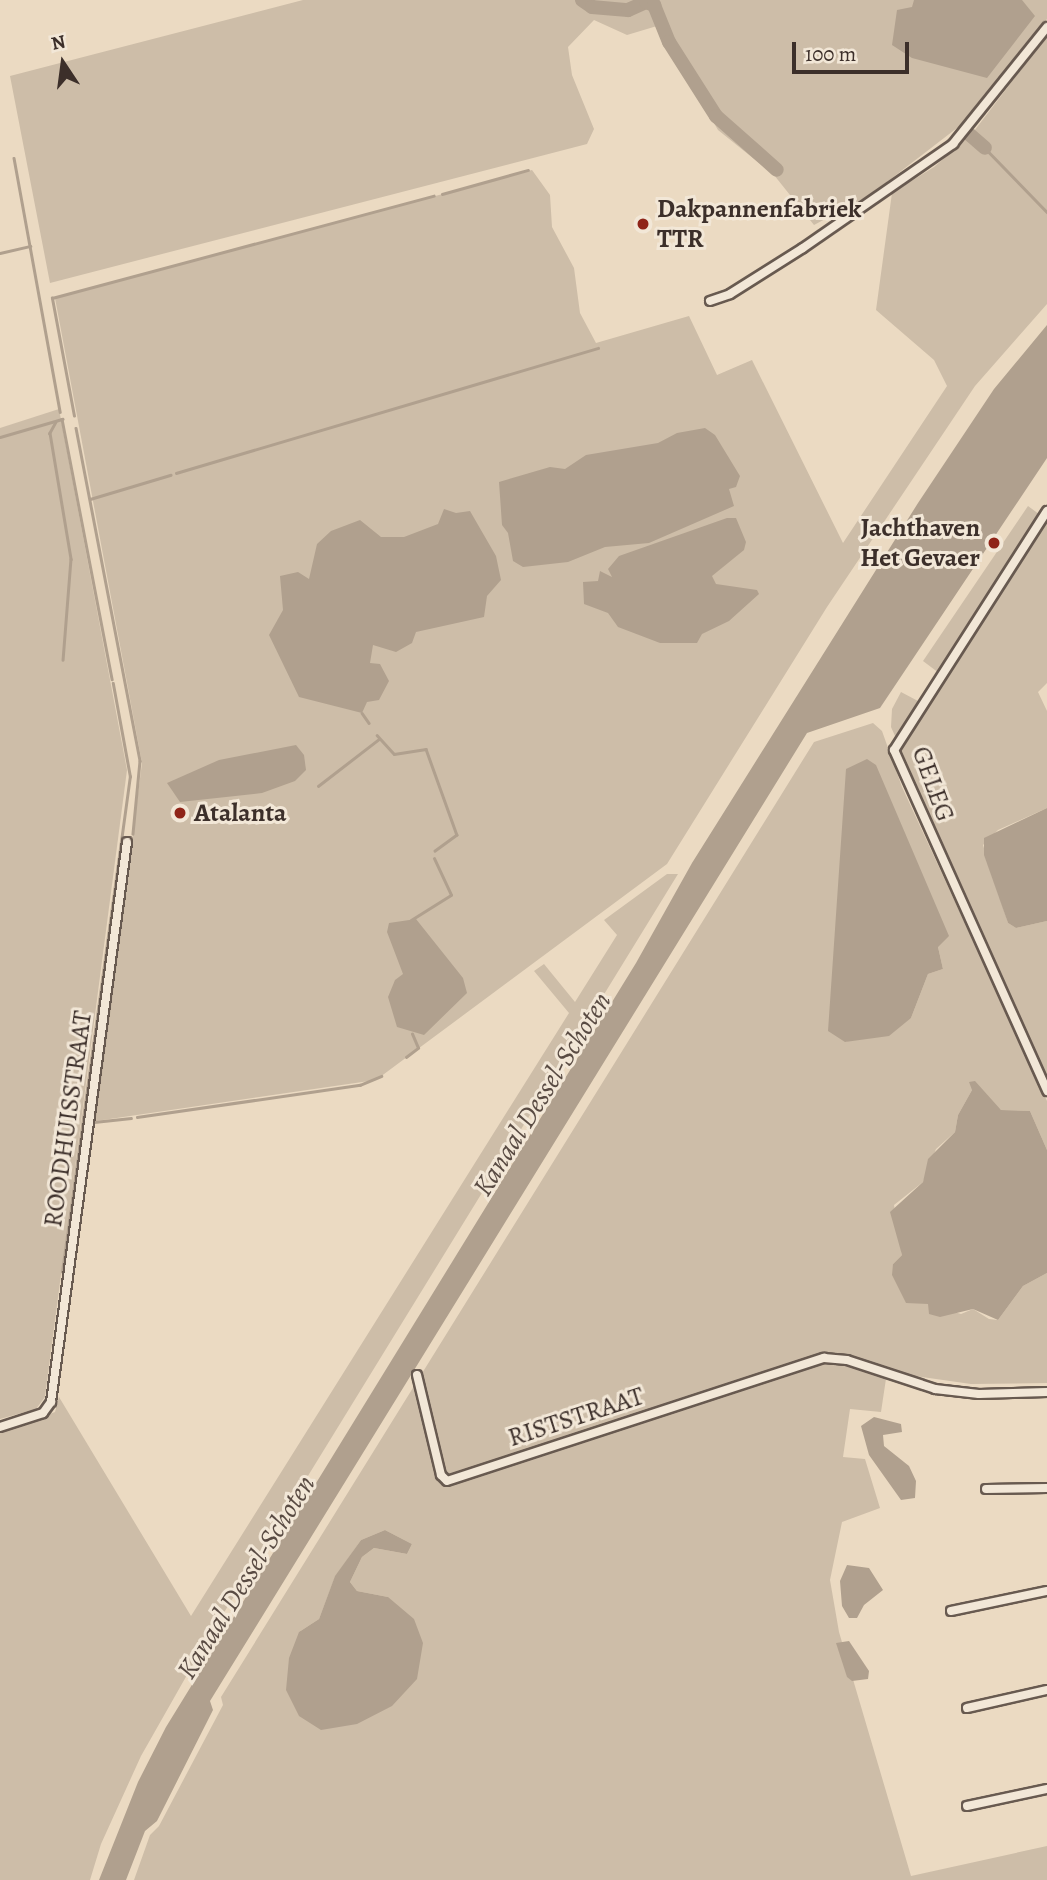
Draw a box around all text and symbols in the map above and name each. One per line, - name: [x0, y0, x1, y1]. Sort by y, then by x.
- north arrow: [28, 28, 98, 98]
- text: N: [49, 28, 68, 57]
- scale bar: [795, 28, 912, 72]
- text: 100 m: [805, 40, 856, 68]
- place label: Dakpannenfabriek TTR: [657, 193, 862, 255]
- marker: Dakpannenfabriek TTR: [635, 216, 651, 232]
- place label: Jachthaven Het Gevaer: [860, 512, 980, 574]
- marker: Jachthaven Het Gevaer: [986, 535, 1002, 551]
- street label: GELEG: [905, 742, 961, 826]
- place label: Atalanta: [194, 797, 287, 829]
- marker: Atalanta: [172, 805, 188, 821]
- water label: Kanaal Dessel-Schoten: [466, 986, 618, 1202]
- street label: ROODHUISSTRAAT: [37, 1009, 99, 1229]
- street label: RISTSTRAAT: [504, 1380, 648, 1454]
- water label: Kanaal Dessel-Schoten: [170, 1469, 322, 1685]

